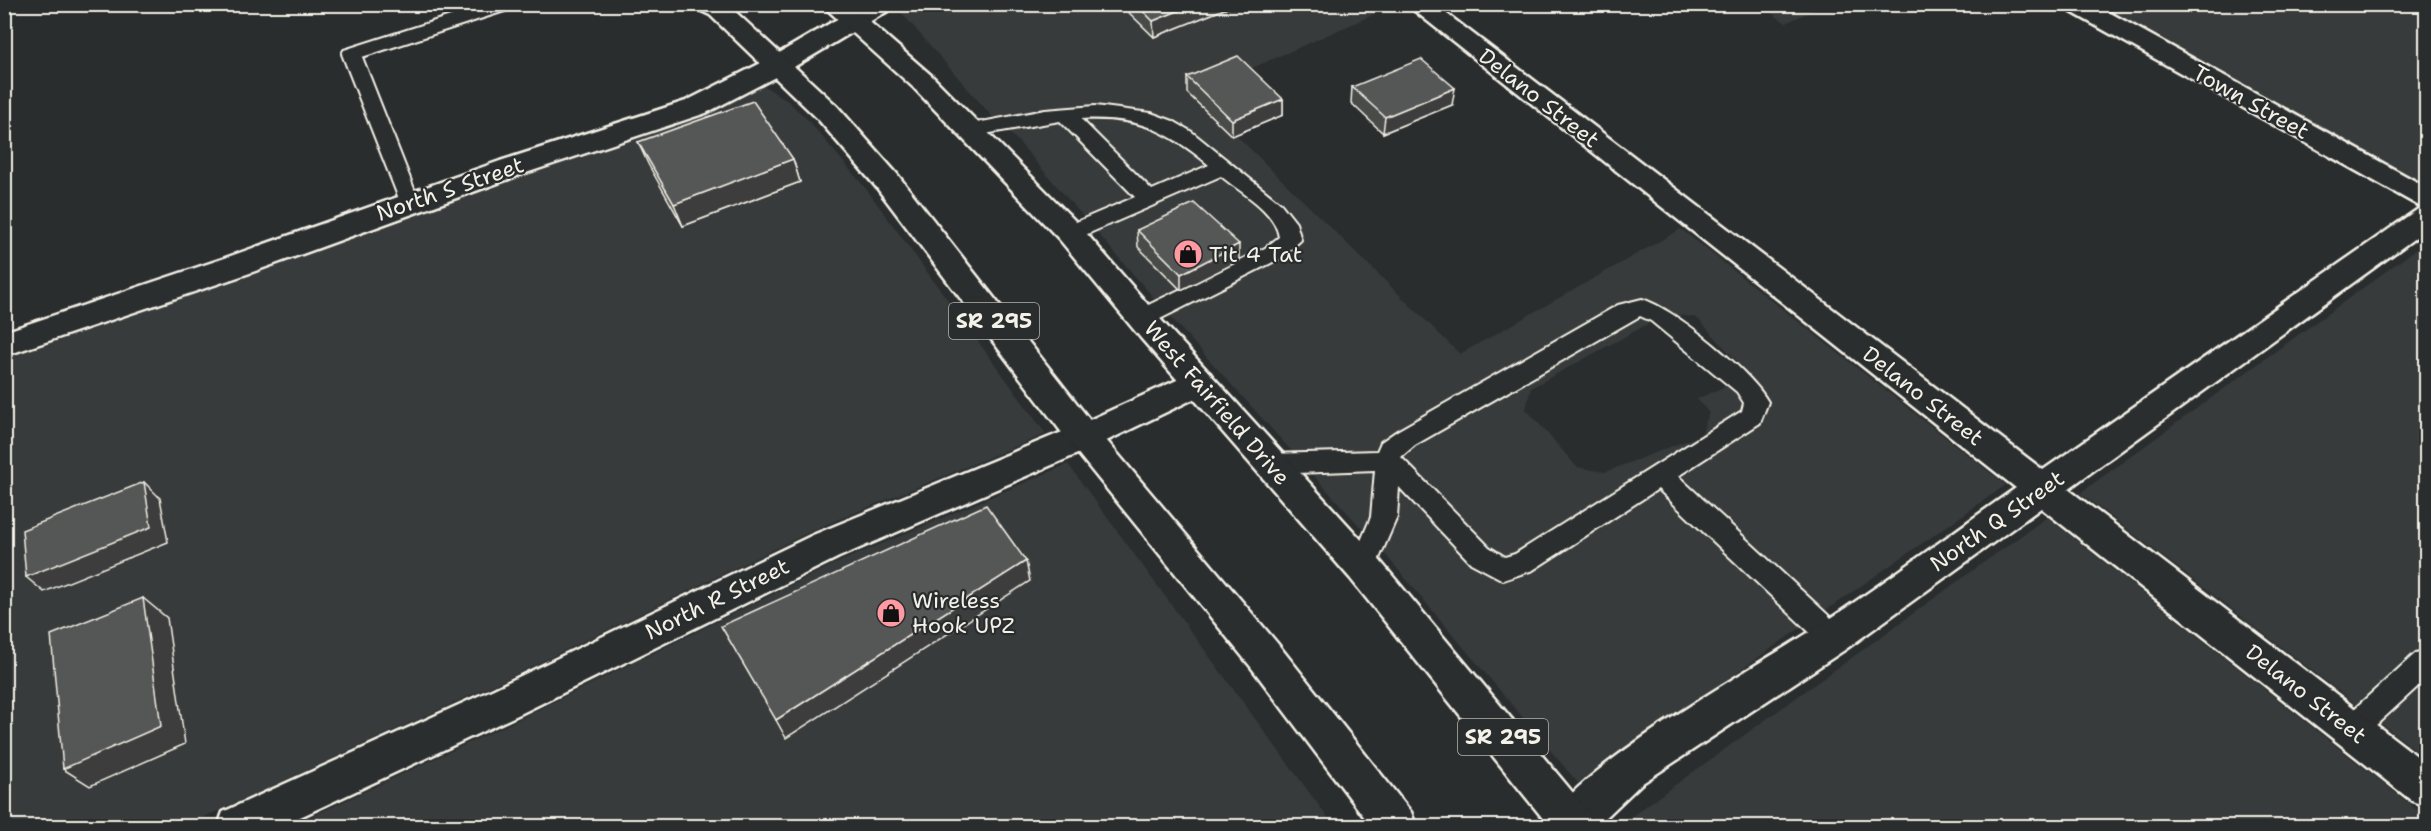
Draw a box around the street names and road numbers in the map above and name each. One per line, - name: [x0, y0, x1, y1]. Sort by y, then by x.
- street label: Delano Street: [1473, 42, 1605, 154]
- street label: Town Street: [2188, 58, 2314, 146]
- street label: North S Street: [372, 150, 528, 228]
- road number: SR 295: [949, 303, 1039, 339]
- street label: West Fairfield Drive: [1138, 315, 1296, 491]
- street label: Delano Street: [1857, 340, 1989, 452]
- street label: North Q Street: [1924, 464, 2070, 578]
- street label: North R Street: [640, 552, 794, 646]
- street label: Delano Street: [2240, 638, 2372, 750]
- road number: SR 295: [1458, 719, 1548, 755]

